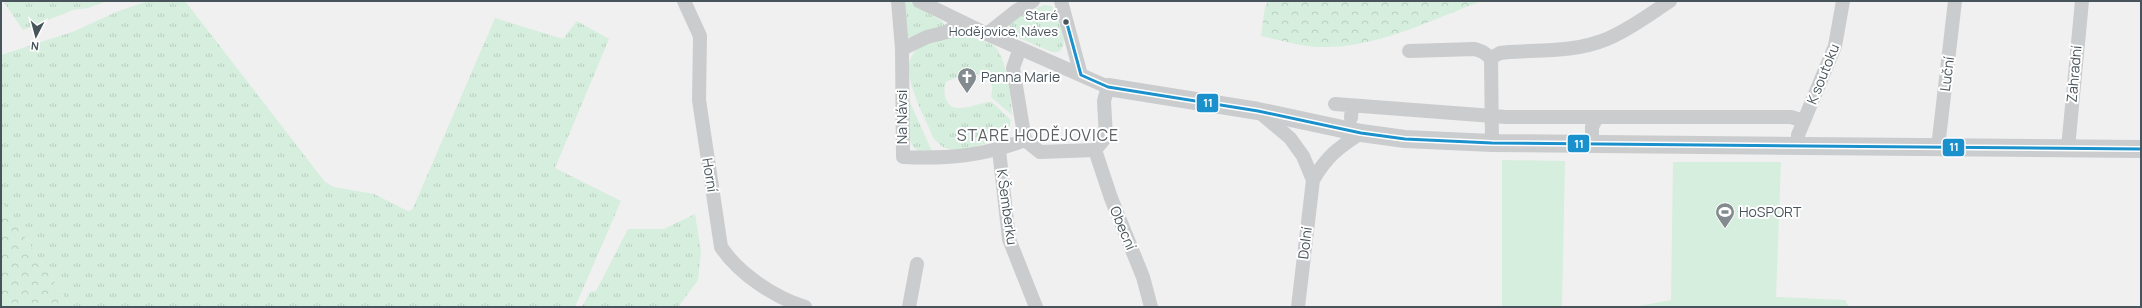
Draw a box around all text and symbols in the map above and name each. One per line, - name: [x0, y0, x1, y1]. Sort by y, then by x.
- place label: Staré Hodějovice, Náves: [949, 6, 1058, 40]
- north arrow: [16, 16, 56, 56]
- marker: Staré Hodějovice, Náves: [1061, 17, 1071, 27]
- text: N: [30, 39, 40, 54]
- street label: K soutoku: [1802, 41, 1843, 107]
- street label: Zahradní: [2062, 45, 2085, 103]
- street label: Luční: [1935, 56, 1958, 92]
- church icon: Panna Marie: [956, 66, 978, 94]
- place label: Panna Marie: [981, 67, 1060, 86]
- street label: Na Návsi: [892, 90, 911, 144]
- line badge: 11: [1196, 93, 1219, 113]
- text: 11: [1203, 95, 1213, 110]
- district label: STARÉ HODĚJOVICE: [957, 124, 1119, 146]
- line badge: 11: [1567, 134, 1590, 153]
- text: 11: [1574, 136, 1584, 151]
- line badge: 11: [1942, 138, 1965, 157]
- text: 11: [1949, 139, 1959, 154]
- street label: Horní: [698, 156, 723, 193]
- street label: K Šemberku: [993, 168, 1022, 246]
- sports icon: HoSPORT: [1714, 201, 1736, 229]
- place label: HoSPORT: [1739, 202, 1802, 221]
- street label: Obecní: [1106, 203, 1141, 253]
- street label: Dolní: [1293, 226, 1316, 260]

